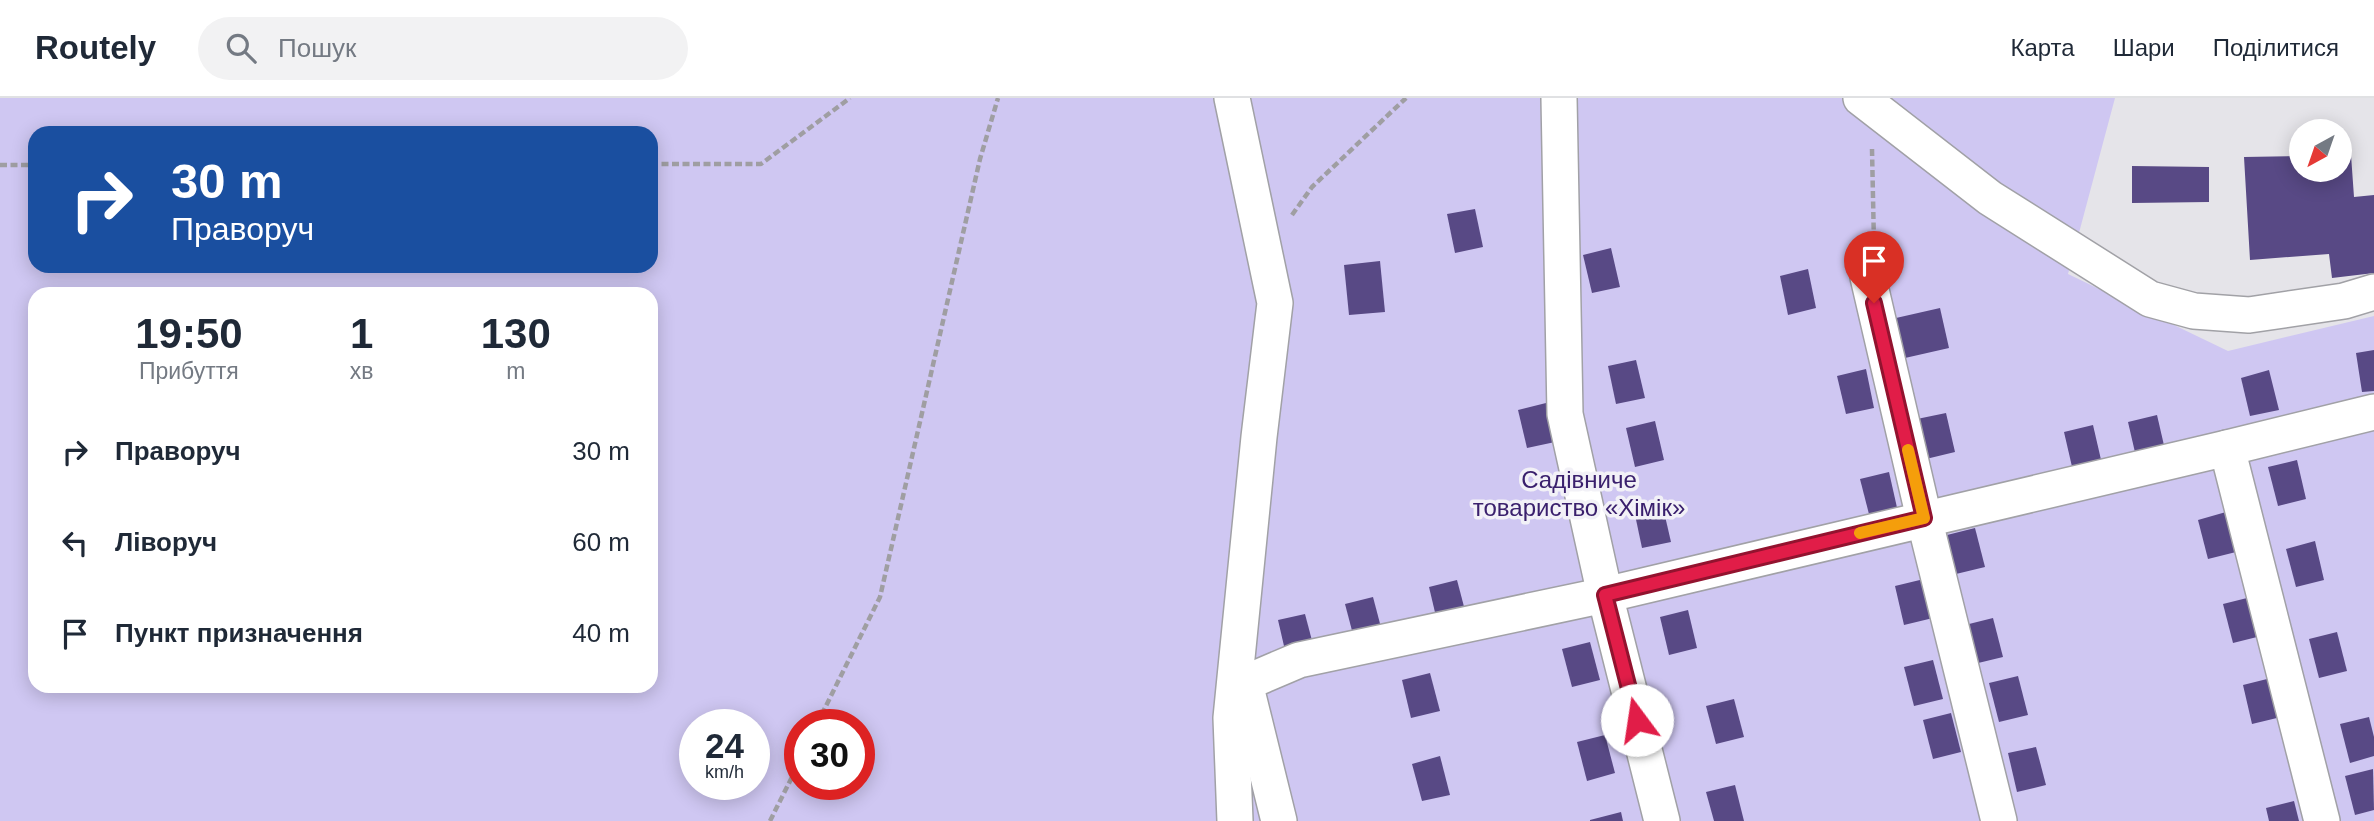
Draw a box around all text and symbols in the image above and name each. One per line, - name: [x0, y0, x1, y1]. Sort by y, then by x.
- search box: [198, 17, 688, 80]
- text: Routely: [35, 29, 156, 66]
- icon: search: [222, 29, 260, 67]
- text: Пошук: [278, 33, 356, 63]
- text: Карта: [2010, 34, 2075, 61]
- text: Шари: [2113, 34, 2175, 61]
- text: Поділитися: [2213, 34, 2339, 61]
- north arrow: [2289, 119, 2352, 182]
- map controls: [2289, 119, 2352, 182]
- icon: right: [56, 154, 147, 245]
- text: 30 m: [171, 154, 283, 208]
- text: Праворуч: [171, 211, 314, 247]
- pin: [1844, 231, 1904, 303]
- icon: arrive: [1855, 242, 1893, 280]
- text: 19:50: [135, 310, 243, 357]
- text: 1: [350, 310, 373, 357]
- text: 130: [481, 310, 551, 357]
- text: Прибуття: [139, 358, 239, 384]
- text: хв: [350, 358, 374, 384]
- text: m: [506, 358, 525, 384]
- icon: right: [56, 433, 94, 471]
- text: Праворуч: [115, 436, 241, 466]
- text: 30 m: [572, 436, 630, 466]
- park label: Садівниче товариство «Хімік»: [1473, 466, 1685, 521]
- icon: left: [56, 524, 94, 562]
- text: Ліворуч: [115, 527, 217, 557]
- text: 60 m: [572, 527, 630, 557]
- icon: arrive: [56, 615, 94, 653]
- text: Пункт призначення: [115, 618, 363, 648]
- text: 40 m: [572, 618, 630, 648]
- position arrow: [1600, 683, 1674, 757]
- speed limit sign: 30: [784, 709, 875, 800]
- text: 24: [705, 726, 744, 765]
- text: km/h: [705, 762, 744, 782]

